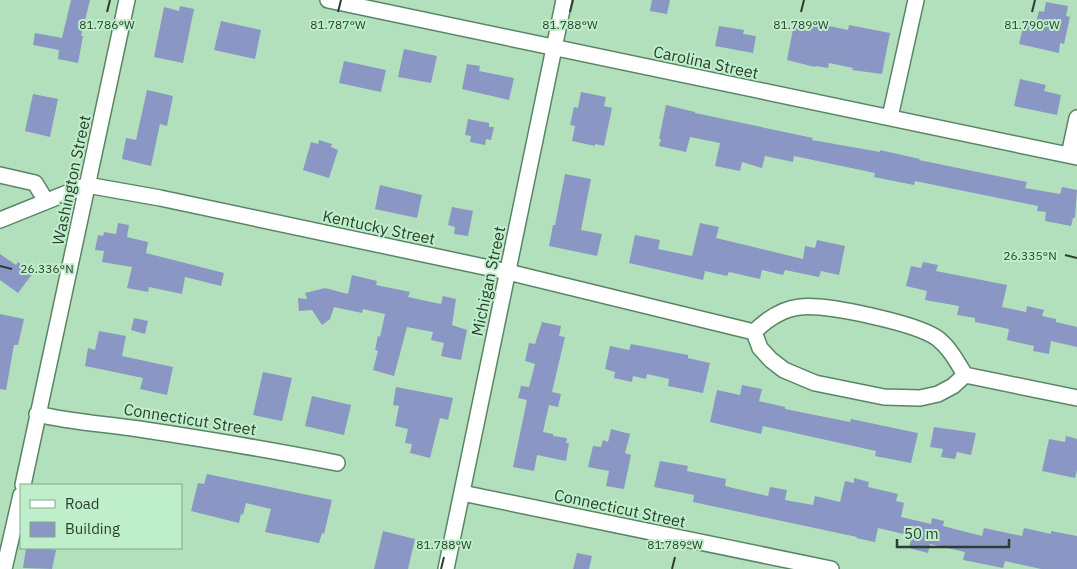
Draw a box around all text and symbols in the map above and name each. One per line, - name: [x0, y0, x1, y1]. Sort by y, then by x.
- text: 81.786°W: [79, 17, 135, 32]
- text: 81.787°W: [310, 17, 366, 32]
- text: 81.788°W: [542, 17, 598, 32]
- text: 81.789°W: [773, 17, 829, 32]
- text: 81.790°W: [1004, 17, 1060, 32]
- street label: Carolina Street: [652, 41, 760, 83]
- street label: Washington Street: [47, 113, 95, 247]
- street label: Kentucky Street: [321, 205, 437, 249]
- street label: Michigan Street: [467, 224, 509, 338]
- text: 26.335°N: [1003, 248, 1057, 263]
- text: 26.336°N: [20, 261, 74, 276]
- street label: Connecticut Street: [122, 399, 258, 439]
- legend: [20, 484, 182, 549]
- street label: Connecticut Street: [552, 484, 688, 532]
- text: Road: [65, 494, 100, 513]
- scale bar: [897, 516, 1010, 548]
- text: Building: [65, 519, 120, 538]
- text: 50 m: [904, 524, 939, 543]
- text: 81.788°W: [416, 537, 472, 552]
- text: 81.789°W: [647, 537, 703, 552]

